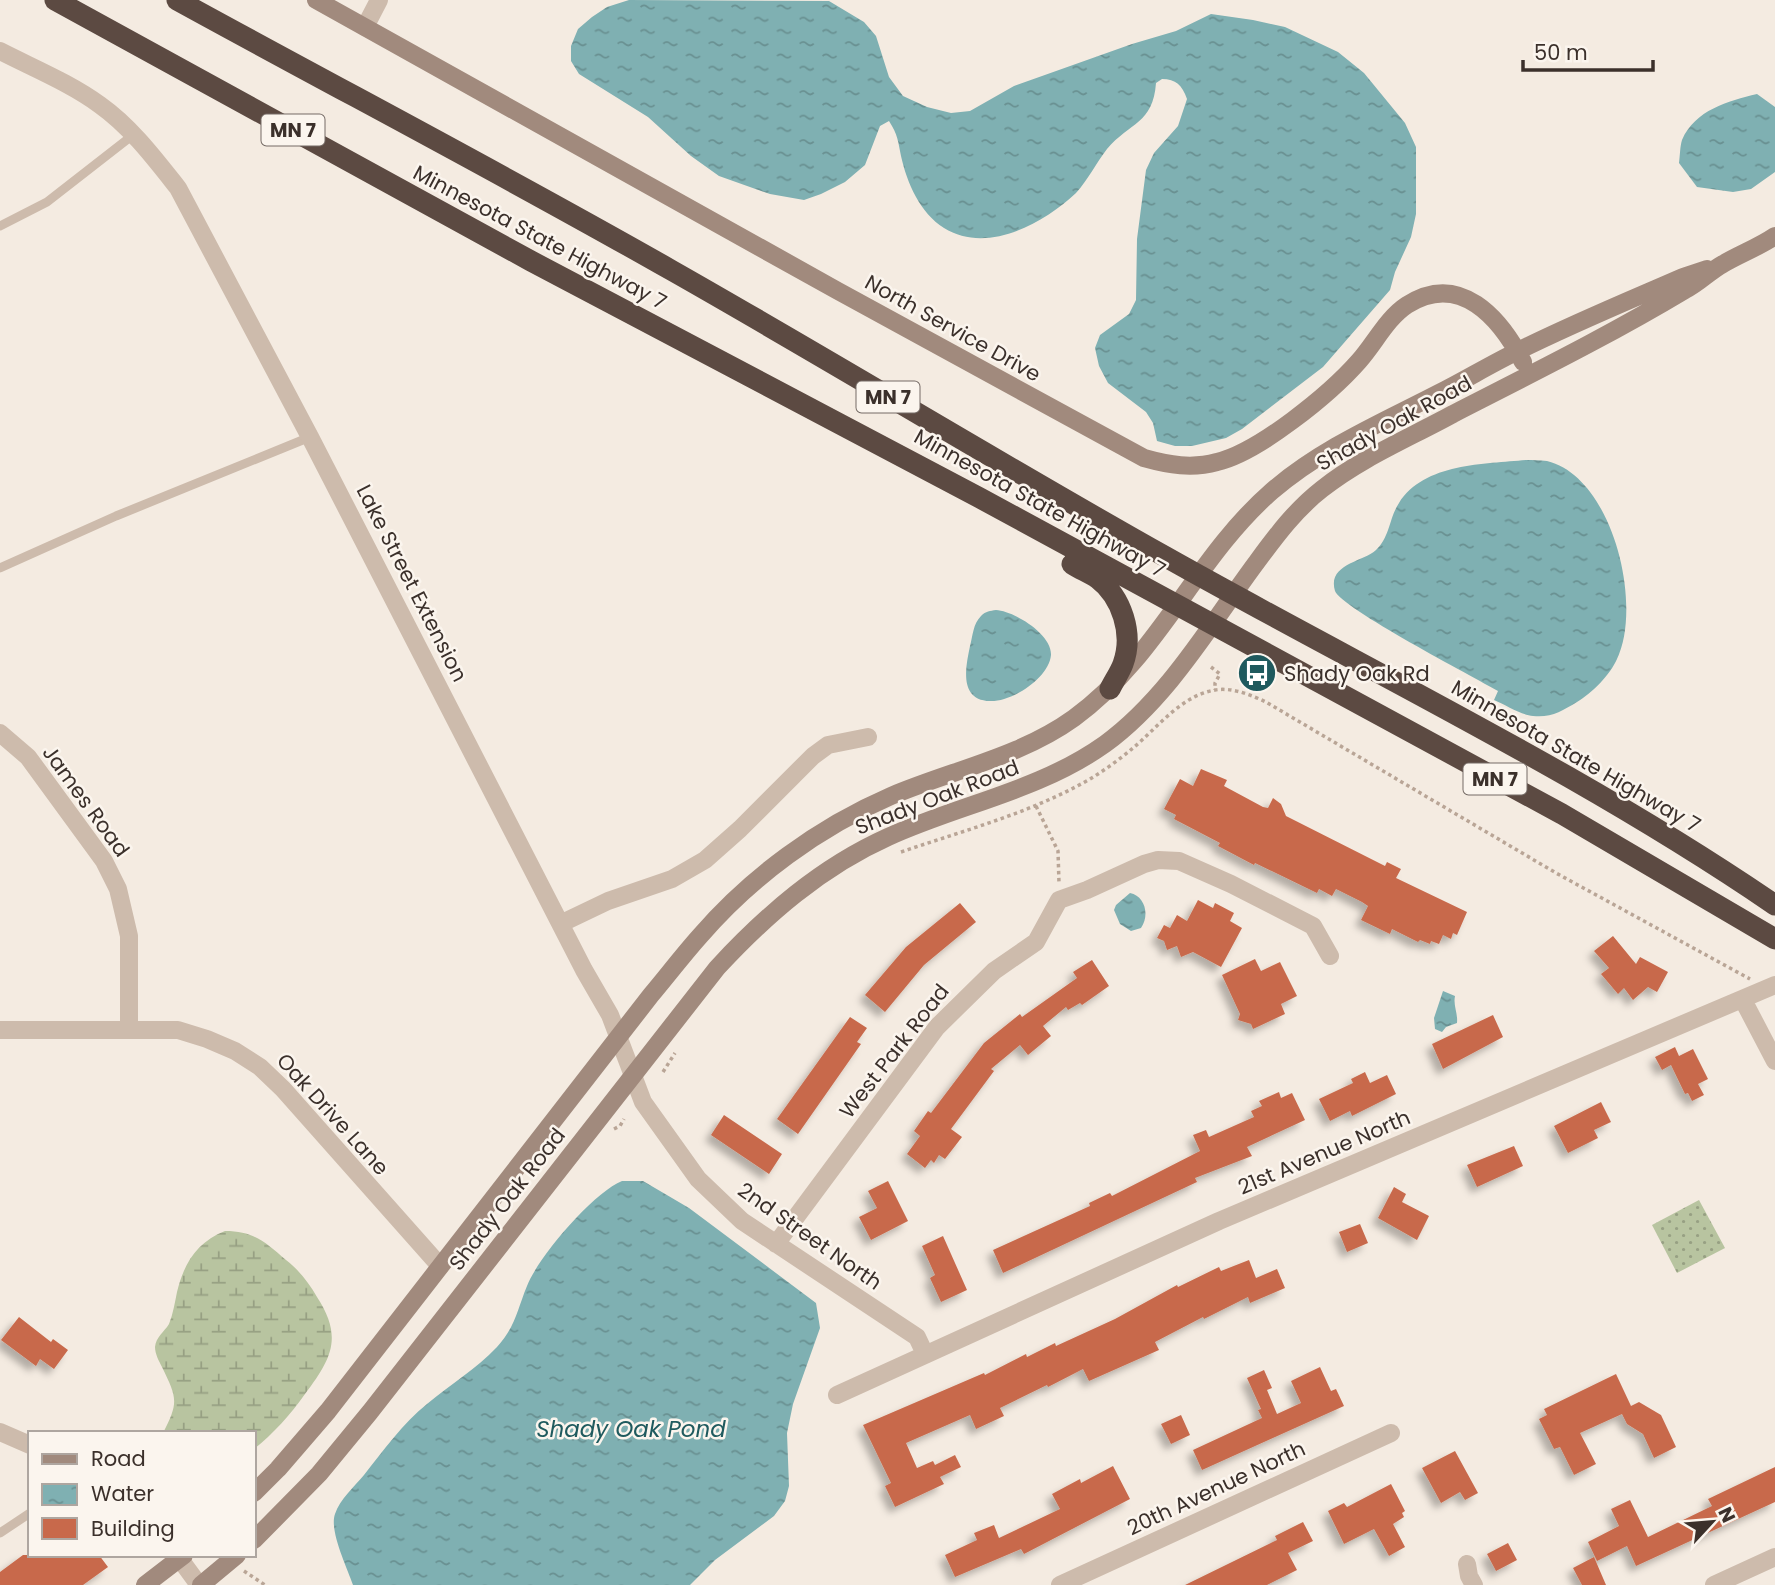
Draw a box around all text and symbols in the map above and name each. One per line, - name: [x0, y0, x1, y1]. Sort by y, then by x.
- scale bar: [1523, 28, 1652, 72]
- text: 50 m: [1534, 38, 1588, 67]
- road number: MN 7: [262, 114, 324, 146]
- street label: Minnesota State Highway 7: [408, 158, 672, 316]
- street label: North Service Drive: [860, 268, 1046, 388]
- street label: Shady Oak Road: [1311, 368, 1477, 478]
- road number: MN 7: [856, 382, 920, 412]
- street label: Minnesota State Highway 7: [909, 422, 1171, 584]
- street label: Lake Street Extension: [350, 479, 474, 687]
- bus stop icon: Shady Oak Rd: [1236, 652, 1278, 694]
- place label: Shady Oak Rd: [1284, 659, 1430, 688]
- street label: Minnesota State Highway 7: [1446, 673, 1706, 839]
- street label: James Road: [36, 739, 136, 863]
- street label: Shady Oak Road: [851, 752, 1023, 842]
- road number: MN 7: [1464, 764, 1526, 794]
- street label: West Park Road: [832, 978, 956, 1124]
- street label: Oak Drive Lane: [270, 1047, 396, 1181]
- street label: 21st Avenue North: [1233, 1103, 1415, 1201]
- street label: Shady Oak Road: [442, 1122, 572, 1276]
- street label: 2nd Street North: [732, 1175, 888, 1297]
- water label: Shady Oak Pond: [536, 1413, 726, 1445]
- legend: [28, 1431, 256, 1557]
- street label: 20th Avenue North: [1122, 1434, 1310, 1542]
- text: Road: [91, 1444, 146, 1473]
- text: Water: [91, 1479, 154, 1508]
- north arrow: [1677, 1487, 1747, 1557]
- text: N: [1712, 1502, 1742, 1527]
- text: Building: [91, 1514, 175, 1543]

